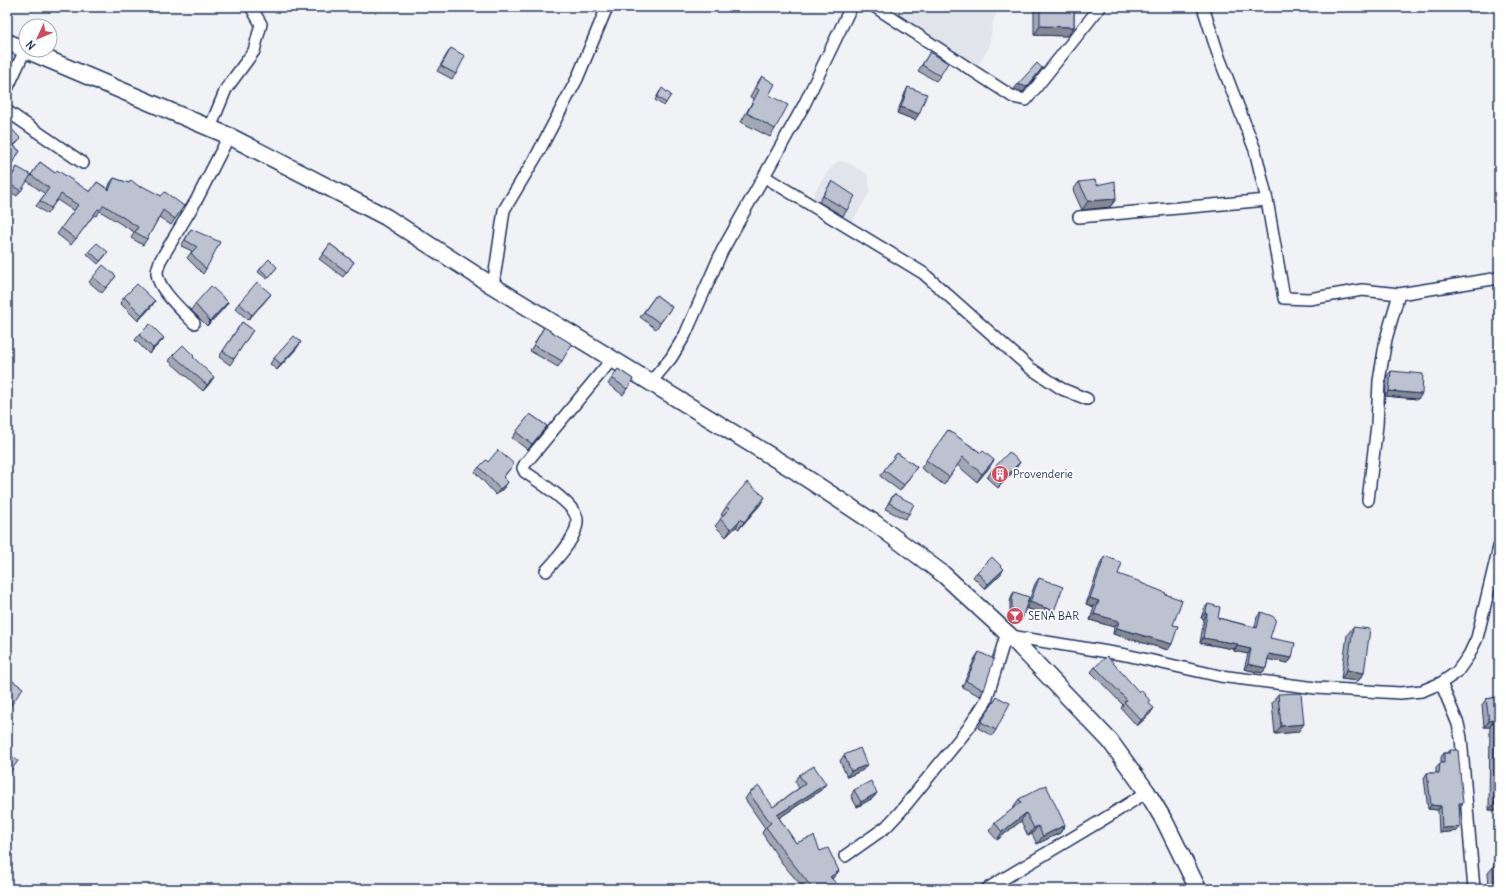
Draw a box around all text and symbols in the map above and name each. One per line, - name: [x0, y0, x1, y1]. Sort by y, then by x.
- north arrow: [18, 18, 58, 58]
- text: N: [23, 37, 38, 53]
- building icon: Provenderie: [990, 464, 1010, 484]
- place label: Provenderie: [1013, 467, 1073, 481]
- bar icon: SENA BAR: [1005, 606, 1025, 626]
- place label: SENA BAR: [1028, 609, 1079, 623]

